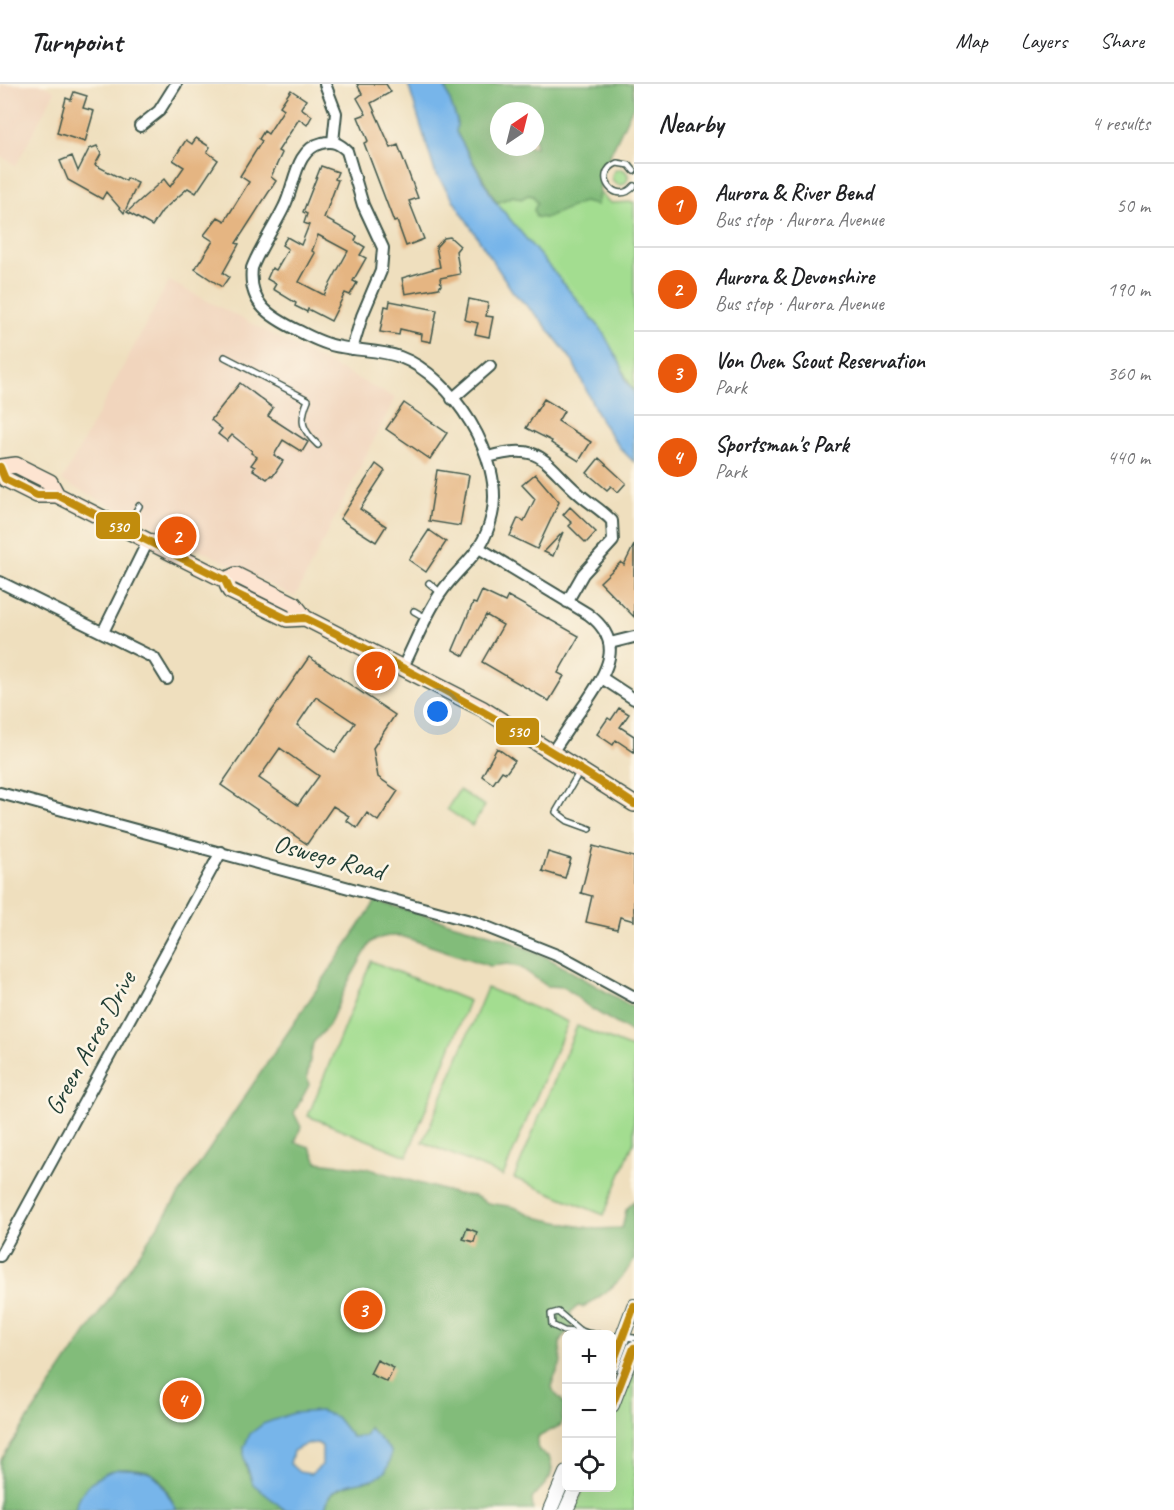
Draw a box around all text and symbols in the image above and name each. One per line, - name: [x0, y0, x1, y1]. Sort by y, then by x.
- text: Turnpoint: [30, 24, 122, 59]
- text: Map: [955, 28, 988, 54]
- text: Layers: [1021, 28, 1067, 54]
- text: Share: [1100, 28, 1144, 54]
- north arrow: [490, 102, 544, 156]
- text: Nearby: [658, 107, 723, 140]
- text: 4 results: [1091, 111, 1150, 136]
- text: Aurora & River Bend: [715, 179, 872, 207]
- text: 1: [673, 193, 682, 218]
- text: 50 m: [1116, 193, 1150, 218]
- text: Bus stop · Aurora Avenue: [715, 207, 884, 232]
- text: Aurora & Devonshire: [715, 263, 874, 291]
- text: 2: [673, 277, 682, 302]
- text: 190 m: [1107, 277, 1150, 302]
- text: Bus stop · Aurora Avenue: [715, 291, 884, 316]
- text: Von Oven Scout Reservation: [715, 347, 925, 375]
- text: 3: [673, 361, 682, 386]
- text: 360 m: [1107, 361, 1150, 386]
- text: Park: [715, 375, 747, 400]
- text: Sportsman's Park: [715, 431, 849, 459]
- text: 4: [673, 445, 682, 470]
- text: 440 m: [1107, 445, 1150, 470]
- text: Park: [715, 459, 747, 484]
- line badge: 530: [95, 511, 141, 540]
- pin: 2: [158, 514, 196, 558]
- text: 530: [107, 517, 130, 537]
- pin: 1: [356, 648, 395, 694]
- your location: [423, 697, 452, 726]
- line badge: 530: [495, 717, 540, 746]
- text: 530: [507, 722, 530, 742]
- street label: Oswego Road: [270, 826, 392, 889]
- street label: Green Acres Drive: [37, 964, 144, 1121]
- pin: 3: [344, 1288, 382, 1332]
- map controls: [562, 1330, 616, 1492]
- button: +: [562, 1330, 616, 1384]
- pin: 4: [162, 1378, 201, 1422]
- button: −: [562, 1384, 616, 1438]
- button: locate: [562, 1438, 616, 1492]

